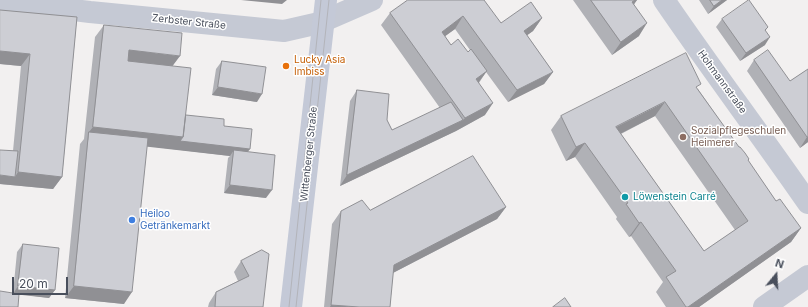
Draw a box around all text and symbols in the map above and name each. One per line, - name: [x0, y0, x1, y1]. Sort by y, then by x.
- street label: Zerbster Straße: [152, 12, 226, 32]
- street label: Hohmannstraße: [695, 48, 749, 116]
- place label: Lucky Asia Imbiss: [294, 54, 345, 78]
- marker: Lucky Asia Imbiss: [281, 61, 291, 71]
- street label: Wittenberger Straße: [298, 106, 320, 202]
- place label: Sozialpflegeschulen Heimerer: [691, 125, 786, 148]
- marker: Sozialpflegeschulen Heimerer: [678, 132, 688, 142]
- place label: Löwenstein Carré: [633, 191, 716, 203]
- marker: Löwenstein Carré: [620, 192, 630, 202]
- place label: Heiloo Getränkemarkt: [140, 208, 210, 232]
- marker: Heiloo Getränkemarkt: [127, 215, 137, 225]
- north arrow: [756, 255, 796, 295]
- text: N: [774, 256, 786, 272]
- scale bar: [14, 269, 70, 295]
- text: 20 m: [19, 276, 48, 291]

